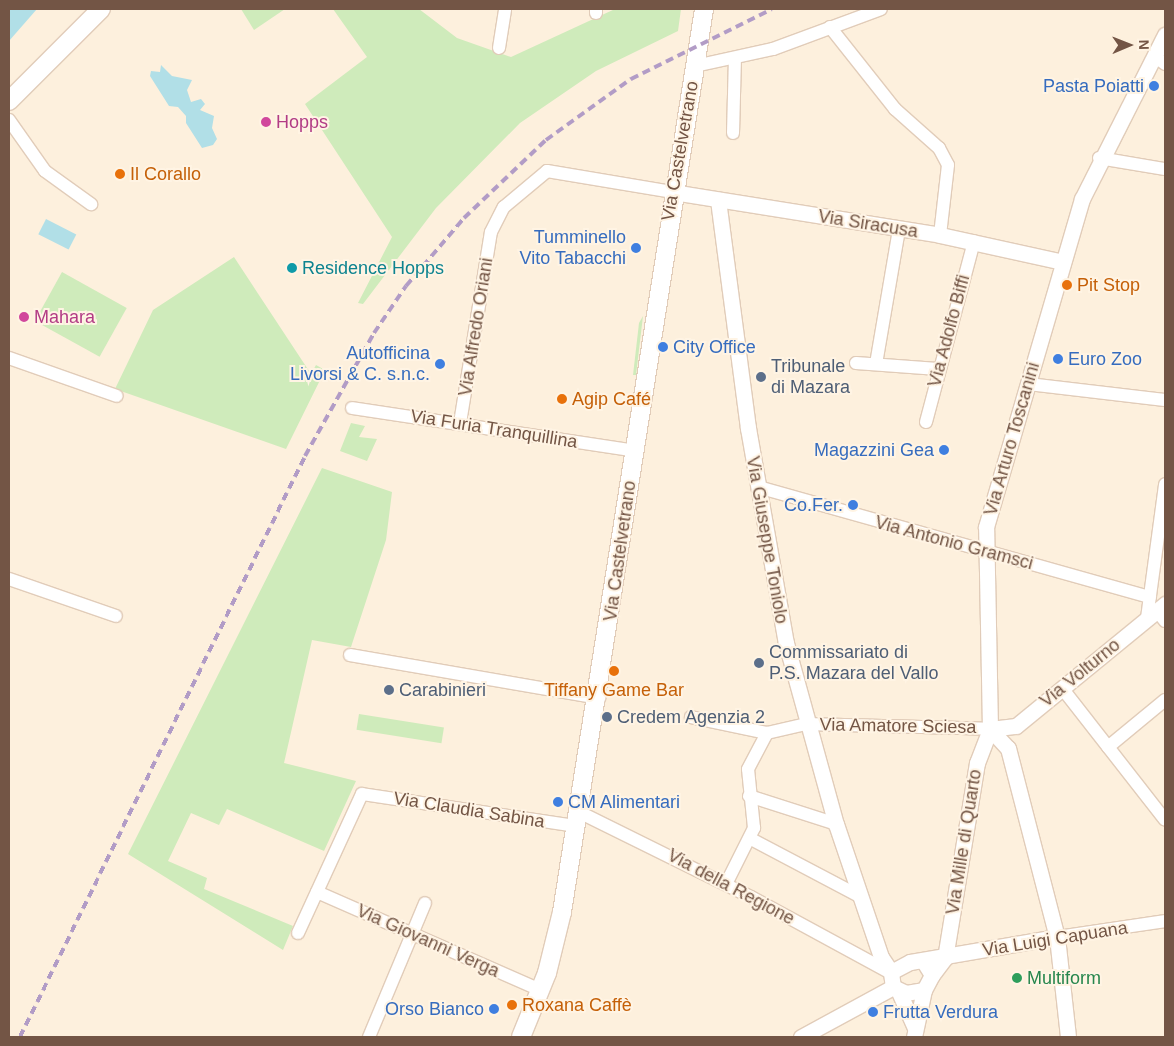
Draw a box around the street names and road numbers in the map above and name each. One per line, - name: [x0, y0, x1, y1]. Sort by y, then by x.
- street label: Via Castelvetrano: [657, 79, 703, 223]
- street label: Via Siracusa: [817, 205, 919, 243]
- street label: Via Alfredo Oriani: [454, 256, 498, 398]
- street label: Via Adolfo Biffi: [924, 272, 974, 390]
- street label: Via Arturo Toscanini: [980, 359, 1044, 519]
- street label: Via Furia Tranquillina: [409, 405, 579, 453]
- street label: Via Giuseppe Toniolo: [742, 455, 792, 625]
- street label: Via Castelvetrano: [599, 479, 641, 623]
- street label: Via Antonio Gramsci: [872, 511, 1036, 575]
- street label: Via Volturno: [1036, 634, 1124, 712]
- street label: Via Amatore Sciesa: [819, 714, 977, 738]
- street label: Via Mille di Quarto: [942, 768, 986, 916]
- street label: Via Claudia Sabina: [392, 787, 546, 833]
- street label: Via della Regione: [664, 844, 798, 930]
- street label: Via Giovanni Verga: [353, 900, 503, 982]
- street label: Via Luigi Capuana: [981, 917, 1129, 961]

